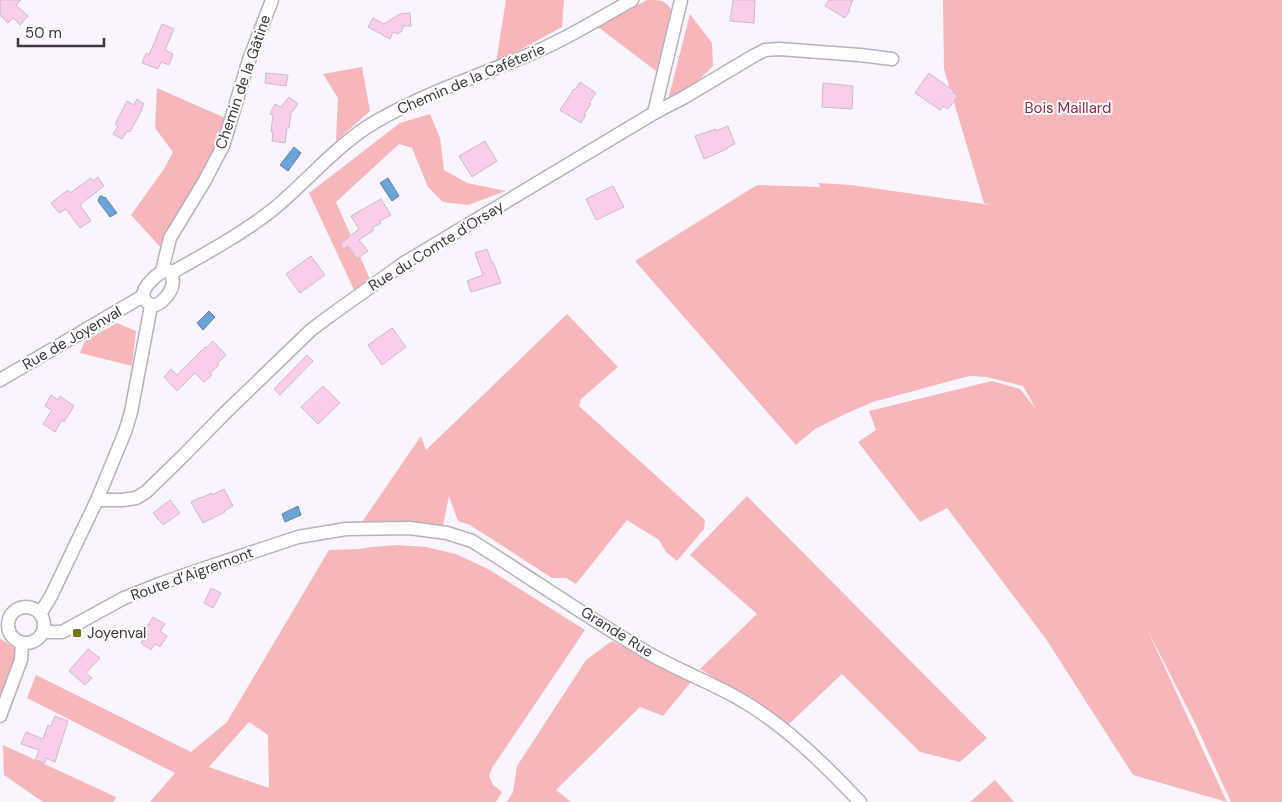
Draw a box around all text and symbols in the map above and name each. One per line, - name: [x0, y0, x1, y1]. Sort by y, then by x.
- street label: Chemin de la Gâtine: [211, 12, 275, 152]
- scale bar: [18, 15, 104, 47]
- text: 50 m: [25, 23, 62, 43]
- street label: Chemin de la Caféterie: [394, 39, 548, 119]
- park label: Bois Maillard: [1025, 98, 1111, 118]
- street label: Rue du Comte d'Orsay: [365, 196, 508, 296]
- street label: Rue de Joyenval: [19, 301, 125, 375]
- street label: Route d’Aigremont: [128, 542, 256, 605]
- street label: Grande Rue: [577, 602, 657, 662]
- place label: Joyenval: [87, 623, 146, 643]
- marker: Joyenval: [71, 627, 83, 639]

